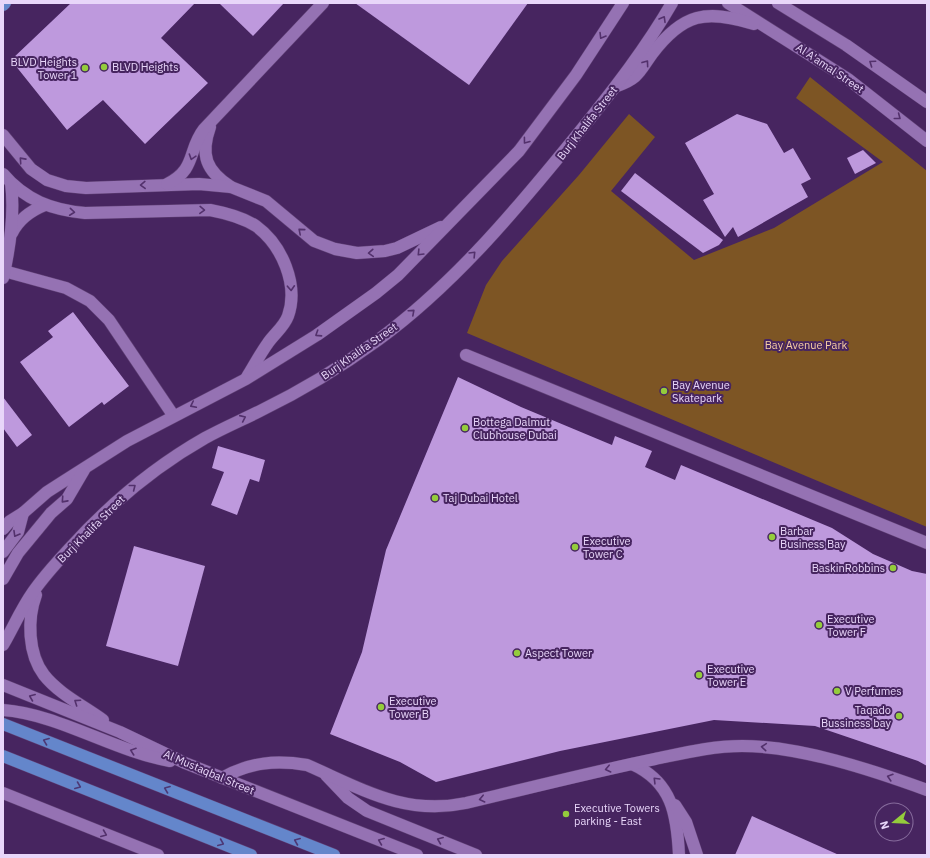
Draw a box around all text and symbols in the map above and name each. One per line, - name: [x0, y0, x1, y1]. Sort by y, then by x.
- one-way arrow: [658, 16, 665, 23]
- one-way arrow: [600, 32, 607, 39]
- street label: Al A'amal Street: [793, 40, 867, 96]
- place label: BLVD Heights Tower 1: [10, 55, 77, 82]
- place label: BLVD Heights: [112, 60, 179, 74]
- one-way arrow: [641, 60, 648, 67]
- one-way arrow: [870, 61, 877, 68]
- marker: BLVD Heights: [99, 62, 109, 72]
- marker: BLVD Heights Tower 1: [80, 63, 90, 73]
- street label: Burj Khalifa Street: [554, 83, 620, 163]
- one-way arrow: [894, 113, 901, 120]
- one-way arrow: [523, 137, 530, 144]
- one-way arrow: [188, 153, 197, 160]
- one-way arrow: [20, 157, 27, 164]
- one-way arrow: [140, 181, 146, 190]
- one-way arrow: [199, 206, 205, 214]
- one-way arrow: [69, 207, 75, 216]
- one-way arrow: [298, 228, 306, 235]
- one-way arrow: [368, 248, 374, 257]
- one-way arrow: [417, 248, 424, 256]
- one-way arrow: [469, 251, 476, 259]
- one-way arrow: [286, 285, 295, 291]
- one-way arrow: [407, 310, 415, 317]
- street label: Burj Khalifa Street: [318, 319, 400, 383]
- one-way arrow: [315, 329, 322, 337]
- park label: Bay Avenue Park: [765, 338, 848, 352]
- place label: Bay Avenue Skatepark: [672, 378, 730, 405]
- marker: Bay Avenue Skatepark: [659, 386, 669, 396]
- one-way arrow: [190, 400, 197, 408]
- one-way arrow: [240, 415, 247, 423]
- place label: Bottega Dalmut Clubhouse Dubai: [473, 415, 557, 442]
- marker: Bottega Dalmut Clubhouse Dubai: [460, 423, 470, 433]
- one-way arrow: [129, 485, 136, 492]
- place label: Taj Dubai Hotel: [443, 491, 518, 505]
- street label: Burj Khalifa Street: [54, 492, 128, 566]
- marker: Taj Dubai Hotel: [430, 493, 440, 503]
- one-way arrow: [62, 495, 69, 503]
- place label: Barbar Business Bay: [780, 524, 846, 551]
- one-way arrow: [13, 530, 20, 537]
- marker: Barbar Business Bay: [767, 532, 777, 542]
- place label: Executive Tower C: [583, 534, 631, 561]
- marker: Executive Tower C: [570, 542, 580, 552]
- place label: BaskinRobbins: [812, 561, 885, 575]
- marker: BaskinRobbins: [888, 563, 898, 573]
- place label: Executive Tower F: [827, 612, 875, 639]
- marker: Executive Tower F: [814, 620, 824, 630]
- place label: Aspect Tower: [525, 646, 592, 660]
- marker: Aspect Tower: [512, 648, 522, 658]
- place label: Executive Tower E: [707, 662, 755, 689]
- marker: Executive Tower E: [694, 670, 704, 680]
- place label: V Perfumes: [845, 684, 902, 698]
- marker: V Perfumes: [832, 686, 842, 696]
- one-way arrow: [29, 693, 36, 701]
- place label: Executive Tower B: [389, 694, 437, 721]
- one-way arrow: [74, 699, 81, 707]
- marker: Executive Tower B: [376, 702, 386, 712]
- place label: Taqado Bussiness bay: [821, 703, 891, 730]
- marker: Taqado Bussiness bay: [894, 711, 904, 721]
- one-way arrow: [42, 738, 49, 746]
- one-way arrow: [761, 743, 767, 752]
- street label: Al Mustaqbal Street: [162, 747, 257, 797]
- one-way arrow: [130, 748, 137, 756]
- one-way arrow: [605, 765, 612, 773]
- one-way arrow: [887, 773, 894, 782]
- one-way arrow: [653, 777, 661, 785]
- one-way arrow: [75, 781, 82, 789]
- one-way arrow: [163, 785, 170, 793]
- one-way arrow: [479, 795, 485, 803]
- place label: Executive Towers parking - East: [574, 801, 660, 828]
- north arrow: [874, 802, 914, 842]
- marker: Executive Towers parking - East: [561, 809, 571, 819]
- text: N: [877, 819, 892, 831]
- one-way arrow: [101, 829, 108, 837]
- one-way arrow: [294, 837, 301, 845]
- one-way arrow: [378, 837, 385, 845]
- one-way arrow: [437, 837, 444, 845]
- one-way arrow: [217, 838, 225, 846]

